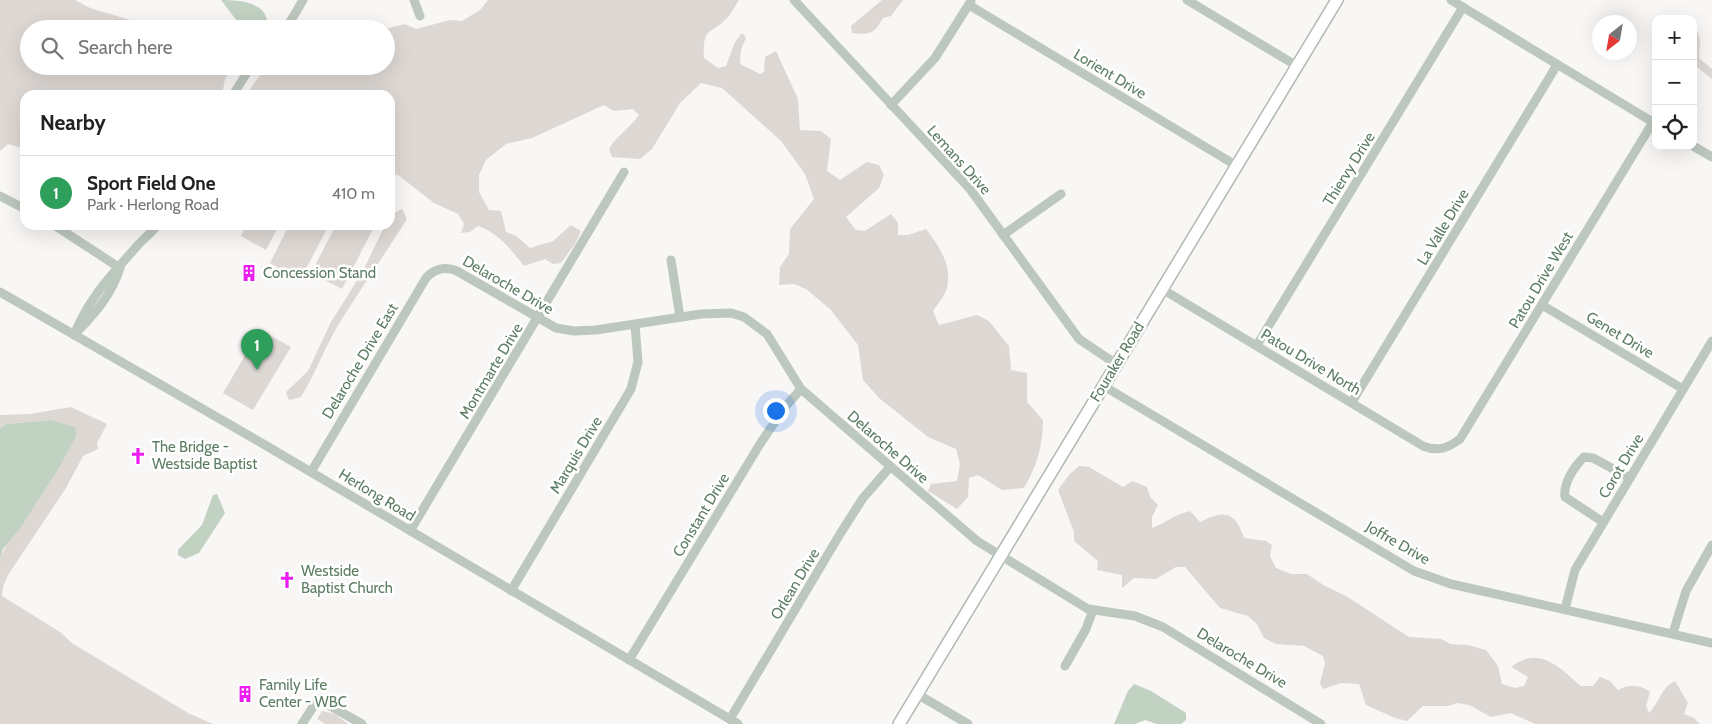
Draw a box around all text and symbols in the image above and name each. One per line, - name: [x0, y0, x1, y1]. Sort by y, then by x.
- north arrow: [1592, 15, 1637, 60]
- map controls: [1652, 15, 1697, 150]
- button: +: [1652, 15, 1697, 60]
- search box: [20, 20, 395, 75]
- icon: search: [38, 34, 66, 62]
- text: Search here: [78, 36, 172, 59]
- street label: Lorient Drive: [1070, 45, 1150, 103]
- button: −: [1652, 60, 1697, 105]
- button: locate: [1652, 105, 1697, 150]
- text: Nearby: [40, 110, 106, 135]
- street label: Lemans Drive: [923, 122, 995, 199]
- street label: Thiervy Drive: [1319, 129, 1379, 209]
- text: Sport Field One: [87, 172, 215, 195]
- text: 1: [53, 184, 59, 203]
- text: 410 m: [332, 184, 375, 203]
- street label: La Valle Drive: [1413, 185, 1473, 268]
- text: Park · Herlong Road: [87, 195, 219, 214]
- street label: Patou Drive West: [1505, 228, 1577, 332]
- street label: Delaroche Drive: [459, 252, 557, 318]
- building icon: Concession Stand: [239, 263, 259, 283]
- place label: Concession Stand: [263, 264, 376, 282]
- street label: Delaroche Drive East: [318, 300, 402, 422]
- street label: Genet Drive: [1583, 308, 1657, 362]
- street label: Fouraker Road: [1086, 319, 1148, 405]
- street label: Montmarte Drive: [455, 320, 527, 422]
- street label: Patou Drive North: [1258, 325, 1364, 399]
- pin: 1: [241, 329, 273, 370]
- your location: [763, 398, 789, 424]
- street label: Delaroche Drive: [844, 407, 933, 487]
- street label: Marquis Drive: [546, 413, 606, 497]
- street label: Corot Drive: [1595, 430, 1647, 502]
- place label: The Bridge - Westside Baptist: [152, 438, 257, 473]
- church icon: The Bridge - Westside Baptist: [128, 446, 148, 466]
- street label: Herlong Road: [335, 465, 419, 525]
- street label: Constant Drive: [669, 470, 733, 560]
- street label: Joffre Drive: [1362, 517, 1434, 569]
- street label: Orlean Drive: [767, 545, 823, 623]
- place label: Westside Baptist Church: [301, 562, 393, 597]
- church icon: Westside Baptist Church: [277, 570, 297, 590]
- street label: Delaroche Drive: [1194, 624, 1290, 692]
- place label: Family Life Center - WBC: [259, 676, 347, 711]
- building icon: Family Life Center - WBC: [235, 684, 255, 704]

